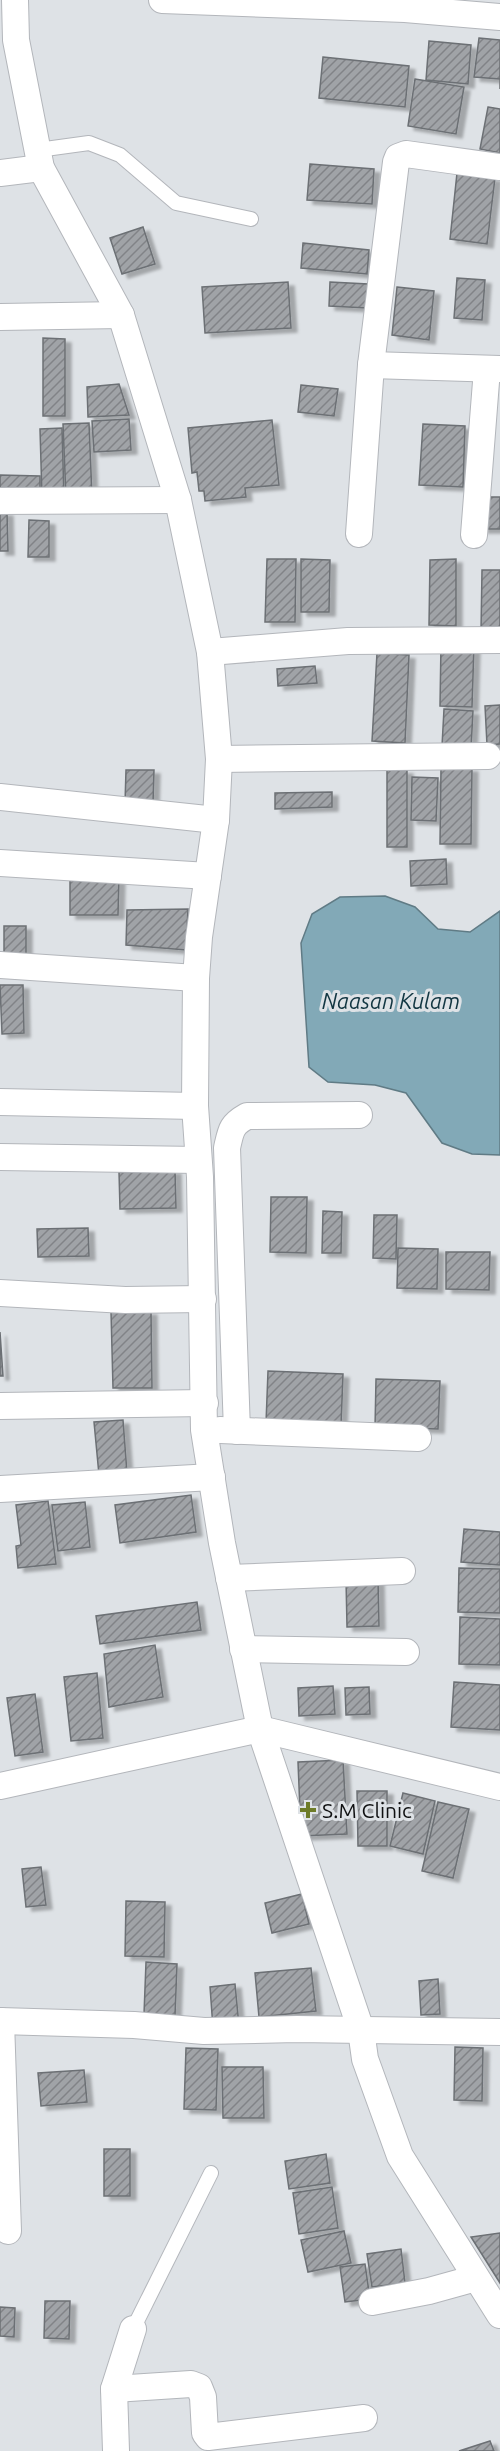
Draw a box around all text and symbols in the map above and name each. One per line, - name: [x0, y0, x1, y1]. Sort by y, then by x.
- water label: Naasan Kulam: [322, 988, 460, 1013]
- place label: S.M Clinic: [322, 1798, 412, 1822]
- marker: S.M Clinic: [299, 1801, 317, 1819]

